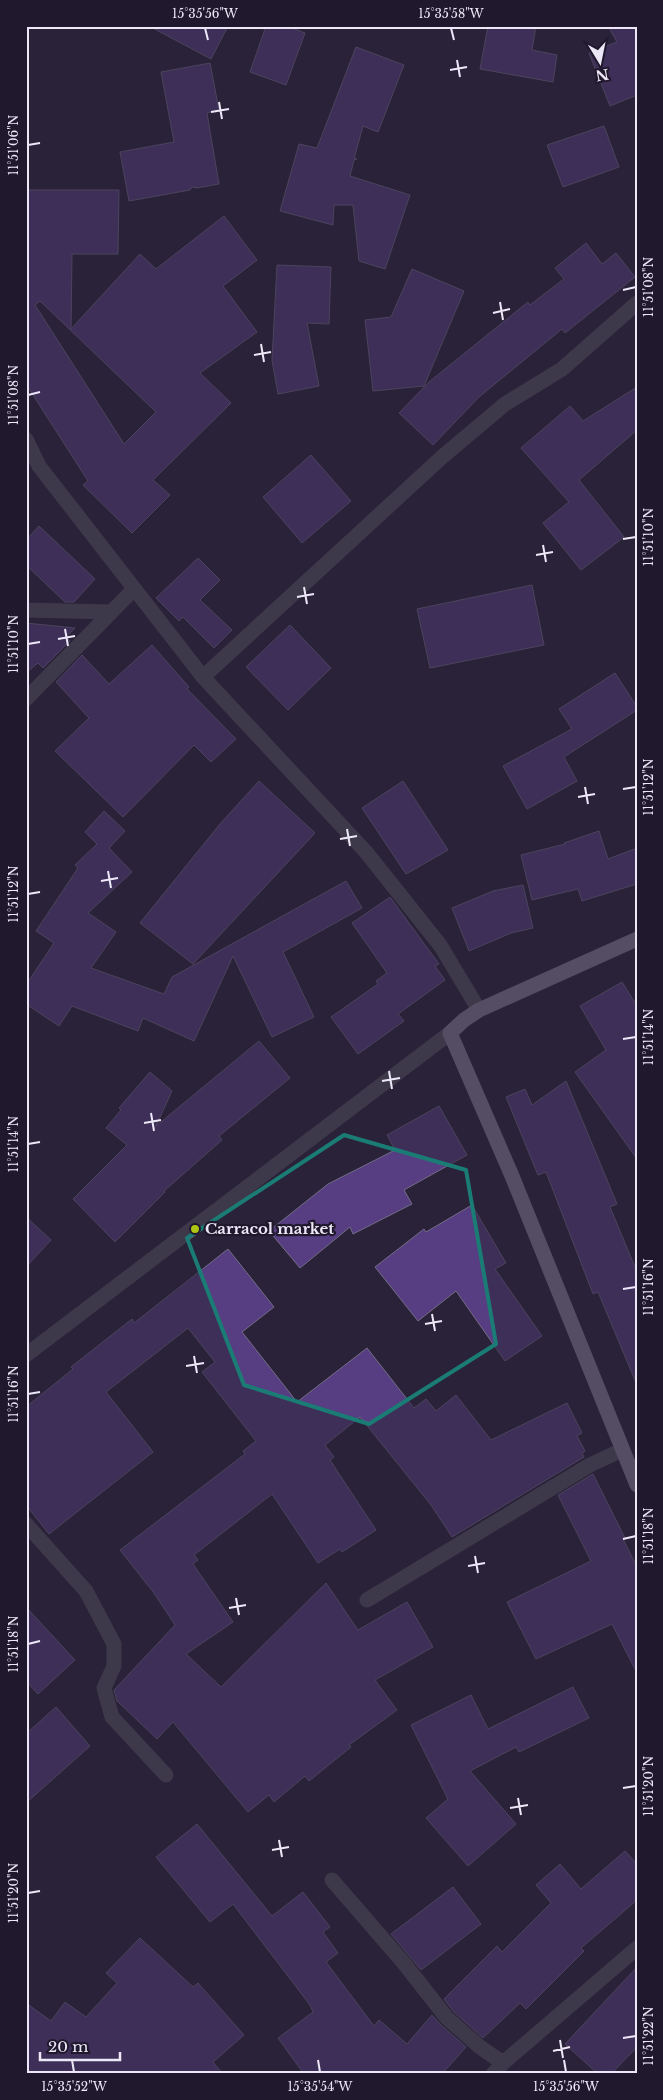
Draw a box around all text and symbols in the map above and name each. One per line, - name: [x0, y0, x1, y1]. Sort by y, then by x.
- text: 15°35'56"W: [172, 6, 239, 21]
- text: 15°35'58"W: [418, 6, 485, 21]
- north arrow: [576, 38, 626, 88]
- text: N: [594, 65, 610, 85]
- text: 11°51'06"N: [6, 114, 21, 175]
- text: 11°51'08"N: [641, 257, 656, 317]
- text: 11°51'08"N: [6, 365, 21, 425]
- text: 11°51'10"N: [641, 508, 656, 566]
- text: 11°51'10"N: [6, 615, 21, 673]
- text: 11°51'12"N: [641, 758, 656, 816]
- text: 11°51'12"N: [6, 865, 21, 923]
- text: 11°51'14"N: [641, 1008, 656, 1065]
- text: 11°51'14"N: [6, 1115, 21, 1172]
- place label: Carracol market: [205, 1219, 334, 1238]
- marker: Carracol market: [189, 1223, 201, 1235]
- text: 11°51'16"N: [641, 1258, 656, 1316]
- text: 11°51'16"N: [6, 1365, 21, 1423]
- text: 11°51'18"N: [641, 1507, 656, 1565]
- text: 11°51'18"N: [6, 1615, 21, 1673]
- text: 11°51'20"N: [641, 1756, 656, 1816]
- text: 11°51'20"N: [6, 1863, 21, 1923]
- text: 11°51'22"N: [641, 2006, 656, 2066]
- scale bar: [40, 2030, 120, 2062]
- text: 20 m: [48, 2037, 88, 2056]
- text: 15°35'52"W: [41, 2079, 108, 2094]
- text: 15°35'54"W: [288, 2079, 353, 2094]
- text: 15°35'56"W: [533, 2079, 600, 2094]

